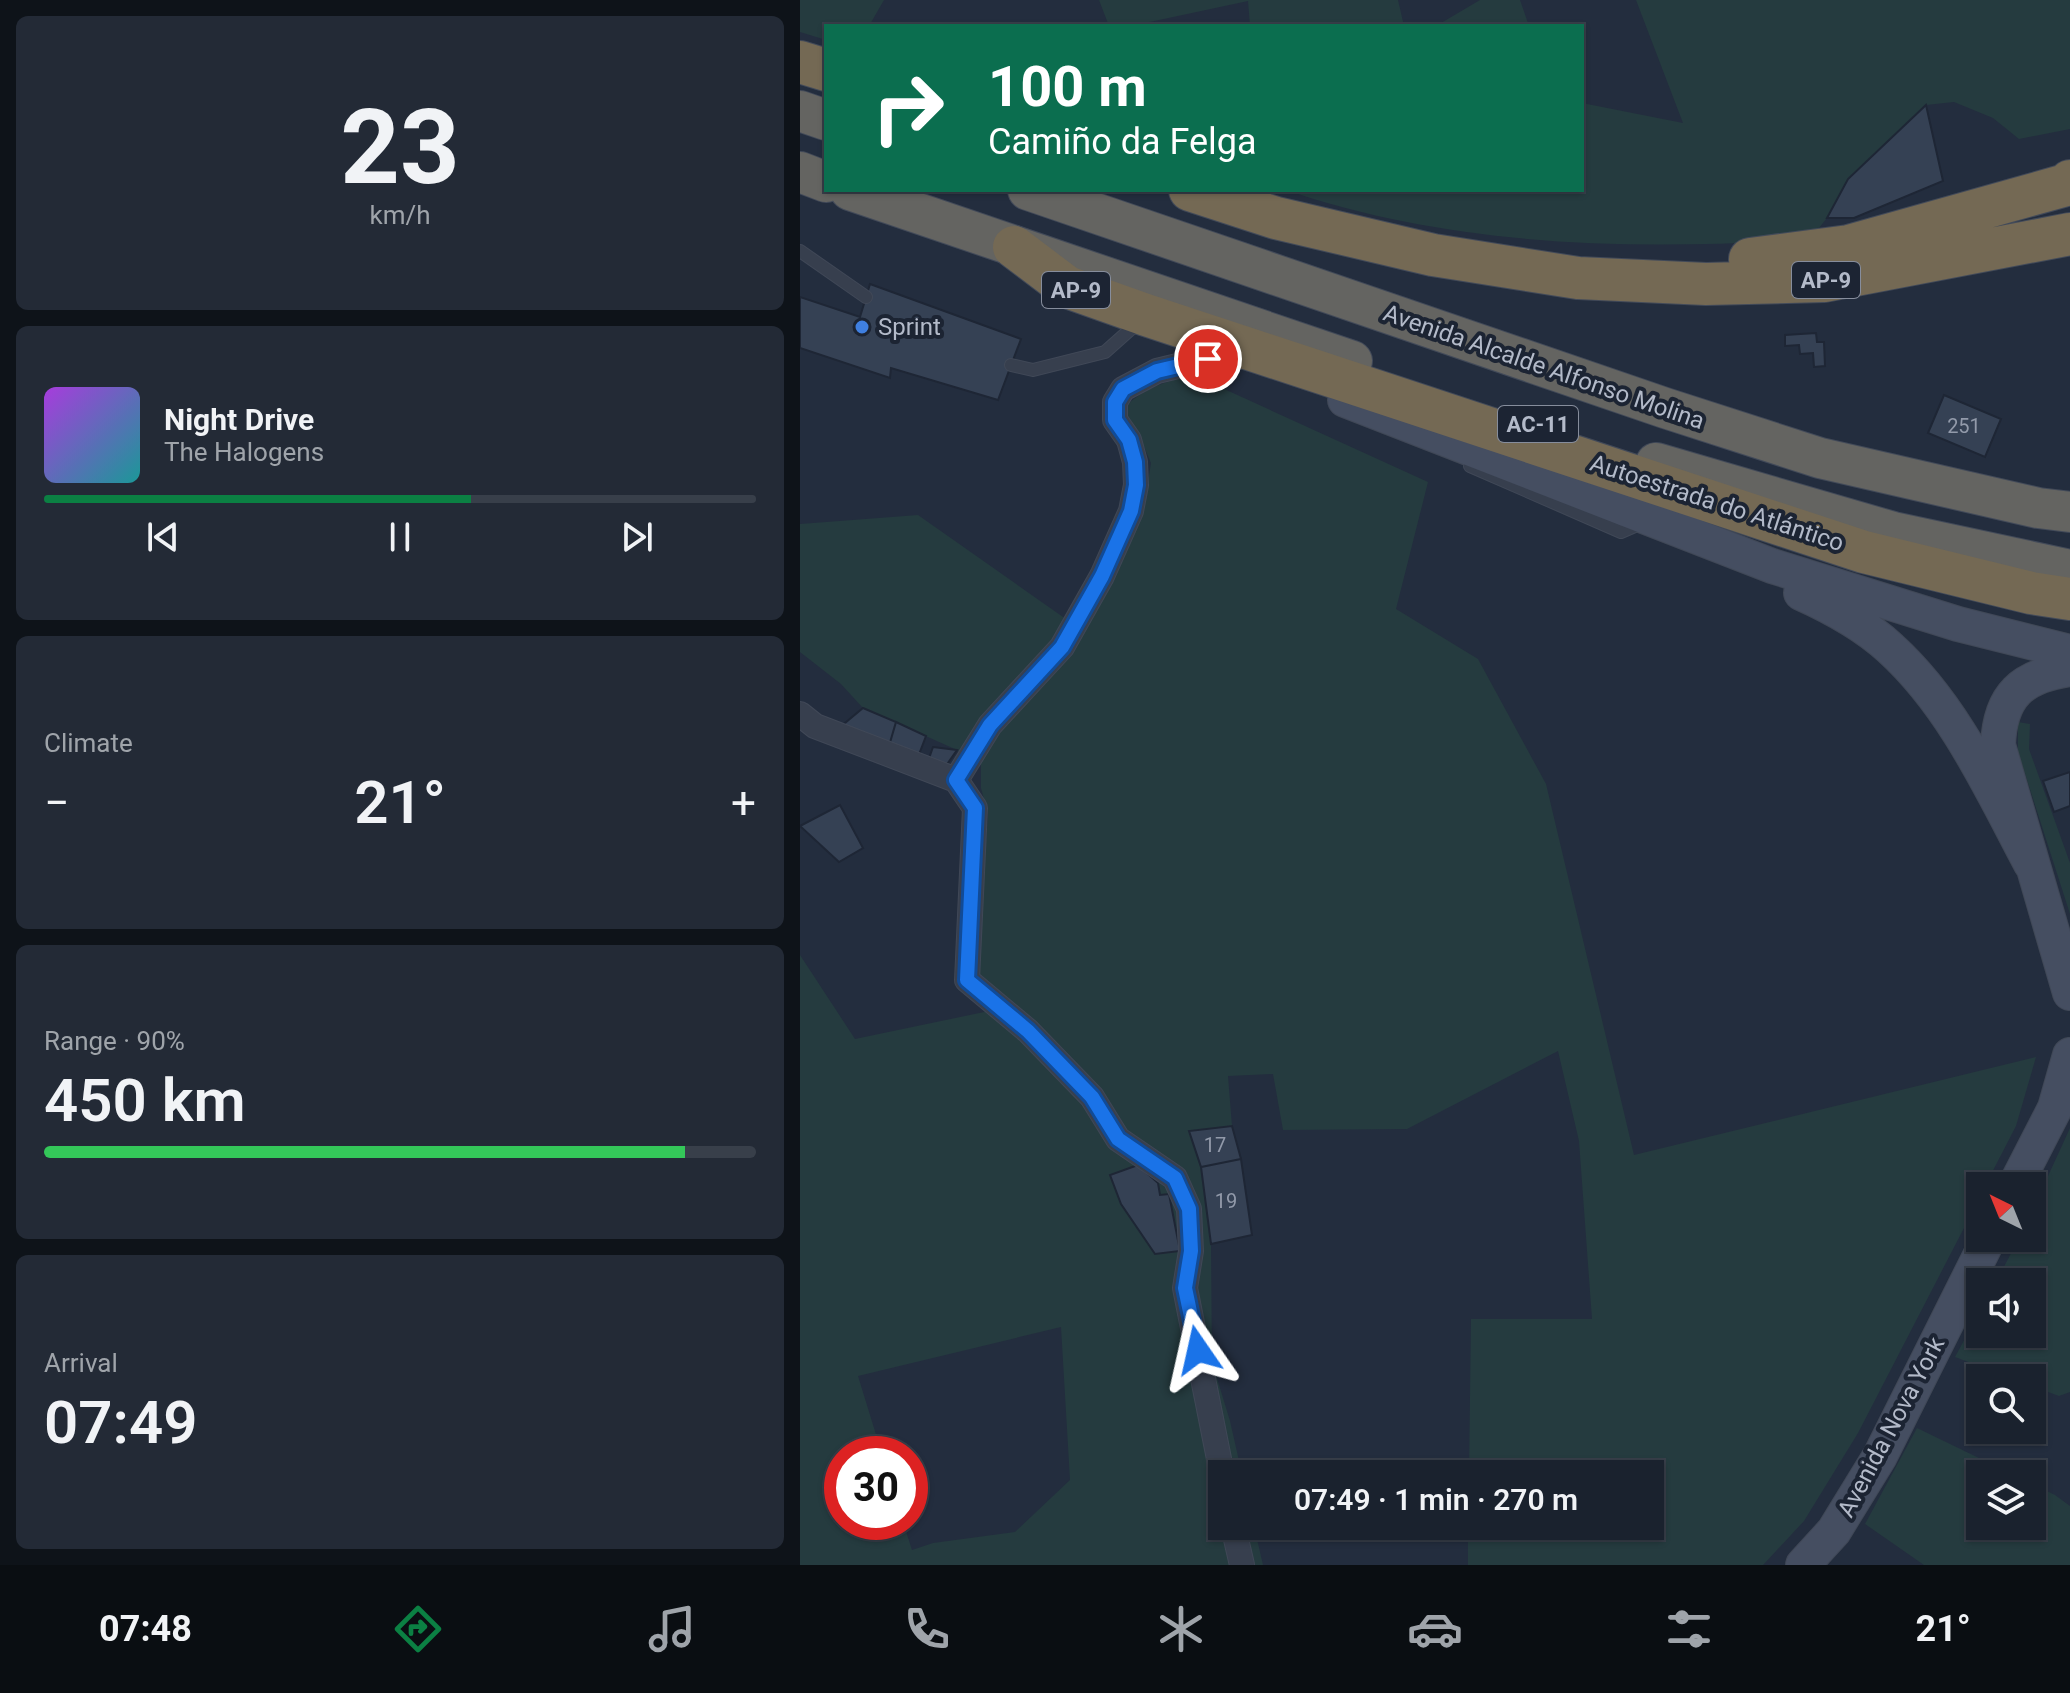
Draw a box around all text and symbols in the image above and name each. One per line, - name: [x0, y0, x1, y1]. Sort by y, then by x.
- text: 100 m: [988, 54, 1147, 120]
- icon: right: [856, 56, 960, 160]
- text: 23: [340, 87, 460, 208]
- text: Camiño da Felga: [988, 121, 1257, 163]
- text: km/h: [369, 200, 431, 230]
- road number: AP-9: [1792, 262, 1860, 298]
- road number: AP-9: [1042, 272, 1110, 308]
- street label: Avenida Alcalde Alfonso Molina: [1380, 299, 1708, 435]
- place label: Sprint: [878, 313, 941, 341]
- marker: Sprint: [853, 318, 871, 336]
- pin: [1174, 325, 1242, 393]
- icon: arrive: [1186, 337, 1230, 381]
- text: Night Drive: [164, 402, 314, 437]
- road number: AC-11: [1498, 406, 1578, 442]
- house number: 251: [1947, 414, 1981, 438]
- text: The Halogens: [164, 437, 324, 467]
- street label: Autoestrada do Atlántico: [1587, 449, 1847, 557]
- icon: previous: [141, 515, 185, 559]
- icon: pause: [378, 515, 422, 559]
- icon: next: [615, 515, 659, 559]
- text: Climate: [44, 728, 133, 758]
- text: 21°: [354, 767, 446, 838]
- text: −: [44, 777, 69, 829]
- text: +: [731, 777, 756, 829]
- text: Range · 90%: [44, 1026, 185, 1056]
- text: 450 km: [44, 1065, 246, 1136]
- house number: 17: [1204, 1133, 1226, 1157]
- north arrow: [1966, 1172, 2046, 1252]
- map controls: [1966, 1172, 2046, 1540]
- house number: 19: [1215, 1189, 1237, 1213]
- button: sound: [1966, 1268, 2046, 1348]
- position arrow: [1156, 1308, 1240, 1392]
- street label: Avenida Nova York: [1832, 1332, 1951, 1522]
- text: Arrival: [44, 1348, 118, 1378]
- button: search: [1966, 1364, 2046, 1444]
- text: 07:49: [44, 1387, 197, 1458]
- speed limit sign: 30: [824, 1436, 928, 1540]
- button: layers: [1966, 1460, 2046, 1540]
- text: 07:49 · 1 min · 270 m: [1294, 1482, 1578, 1517]
- icon: directions: [390, 1601, 446, 1657]
- icon: music: [644, 1601, 700, 1657]
- icon: phone: [899, 1601, 955, 1657]
- icon: climate: [1153, 1601, 1209, 1657]
- icon: car: [1407, 1601, 1463, 1657]
- icon: filters: [1661, 1601, 1717, 1657]
- text: 07:48: [99, 1608, 192, 1650]
- text: 21°: [1916, 1608, 1971, 1650]

